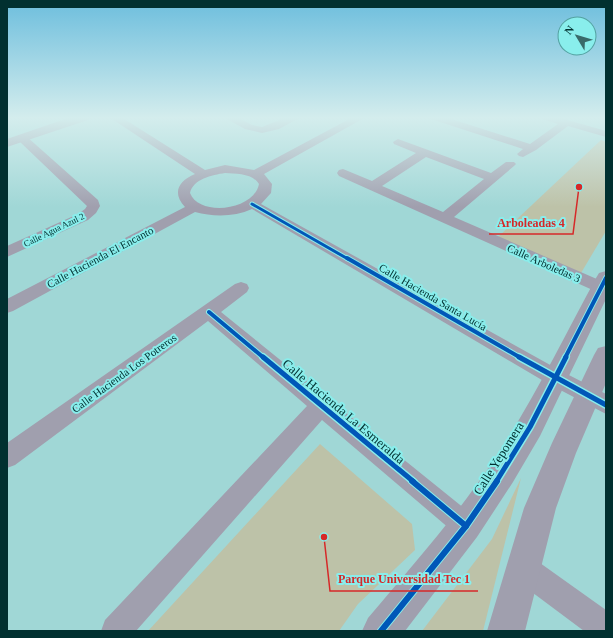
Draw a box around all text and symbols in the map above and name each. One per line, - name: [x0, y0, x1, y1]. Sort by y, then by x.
- north arrow: [557, 16, 597, 56]
- text: N: [562, 23, 576, 37]
- callout: Arboleadas 4: [489, 210, 573, 234]
- street label: Calle Agua Azul 2: [22, 211, 86, 249]
- text: Arboleadas 4: [497, 216, 565, 230]
- street label: Calle Hacienda El Encanto: [45, 224, 156, 290]
- street label: Calle Arboledas 3: [506, 241, 583, 285]
- street label: Calle Hacienda Santa Lucía: [377, 261, 489, 333]
- street label: Calle Hacienda Los Potreros: [69, 331, 179, 415]
- street label: Calle Hacienda La Esmeralda: [280, 356, 408, 467]
- street label: Calle Yepomera: [470, 419, 527, 497]
- callout: Parque Universidad Tec 1: [330, 567, 478, 591]
- text: Parque Universidad Tec 1: [338, 572, 470, 586]

